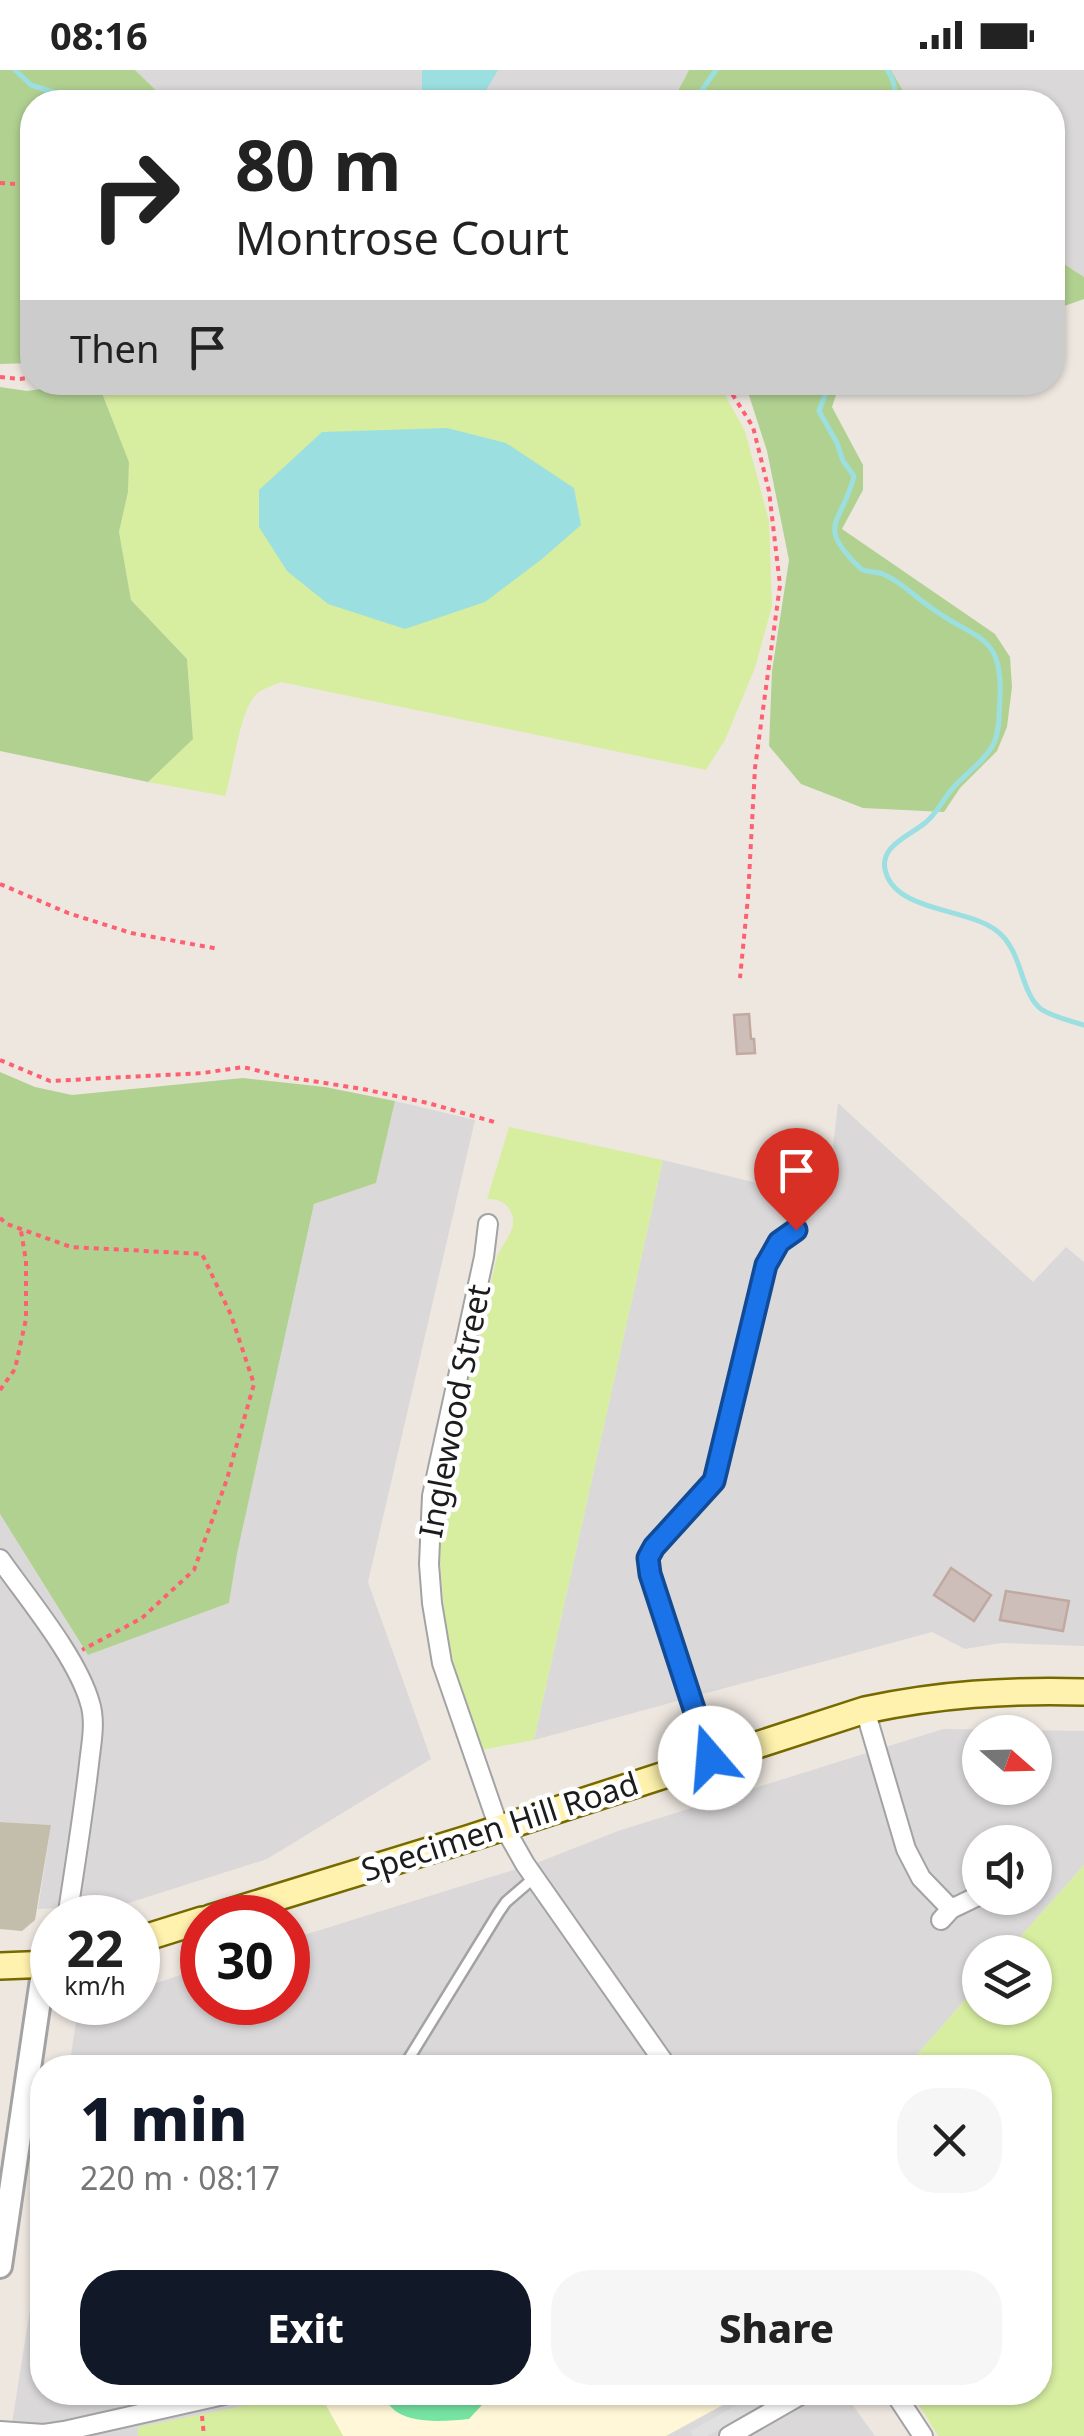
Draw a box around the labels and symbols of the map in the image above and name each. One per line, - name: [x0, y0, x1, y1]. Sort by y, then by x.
- pin: [754, 1128, 839, 1231]
- street label: Inglewood Street: [408, 1280, 499, 1541]
- position arrow: [658, 1706, 762, 1810]
- north arrow: [962, 1715, 1052, 1805]
- street label: Specimen Hill Road: [356, 1761, 643, 1891]
- speed limit sign: 30: [180, 1895, 310, 2025]

